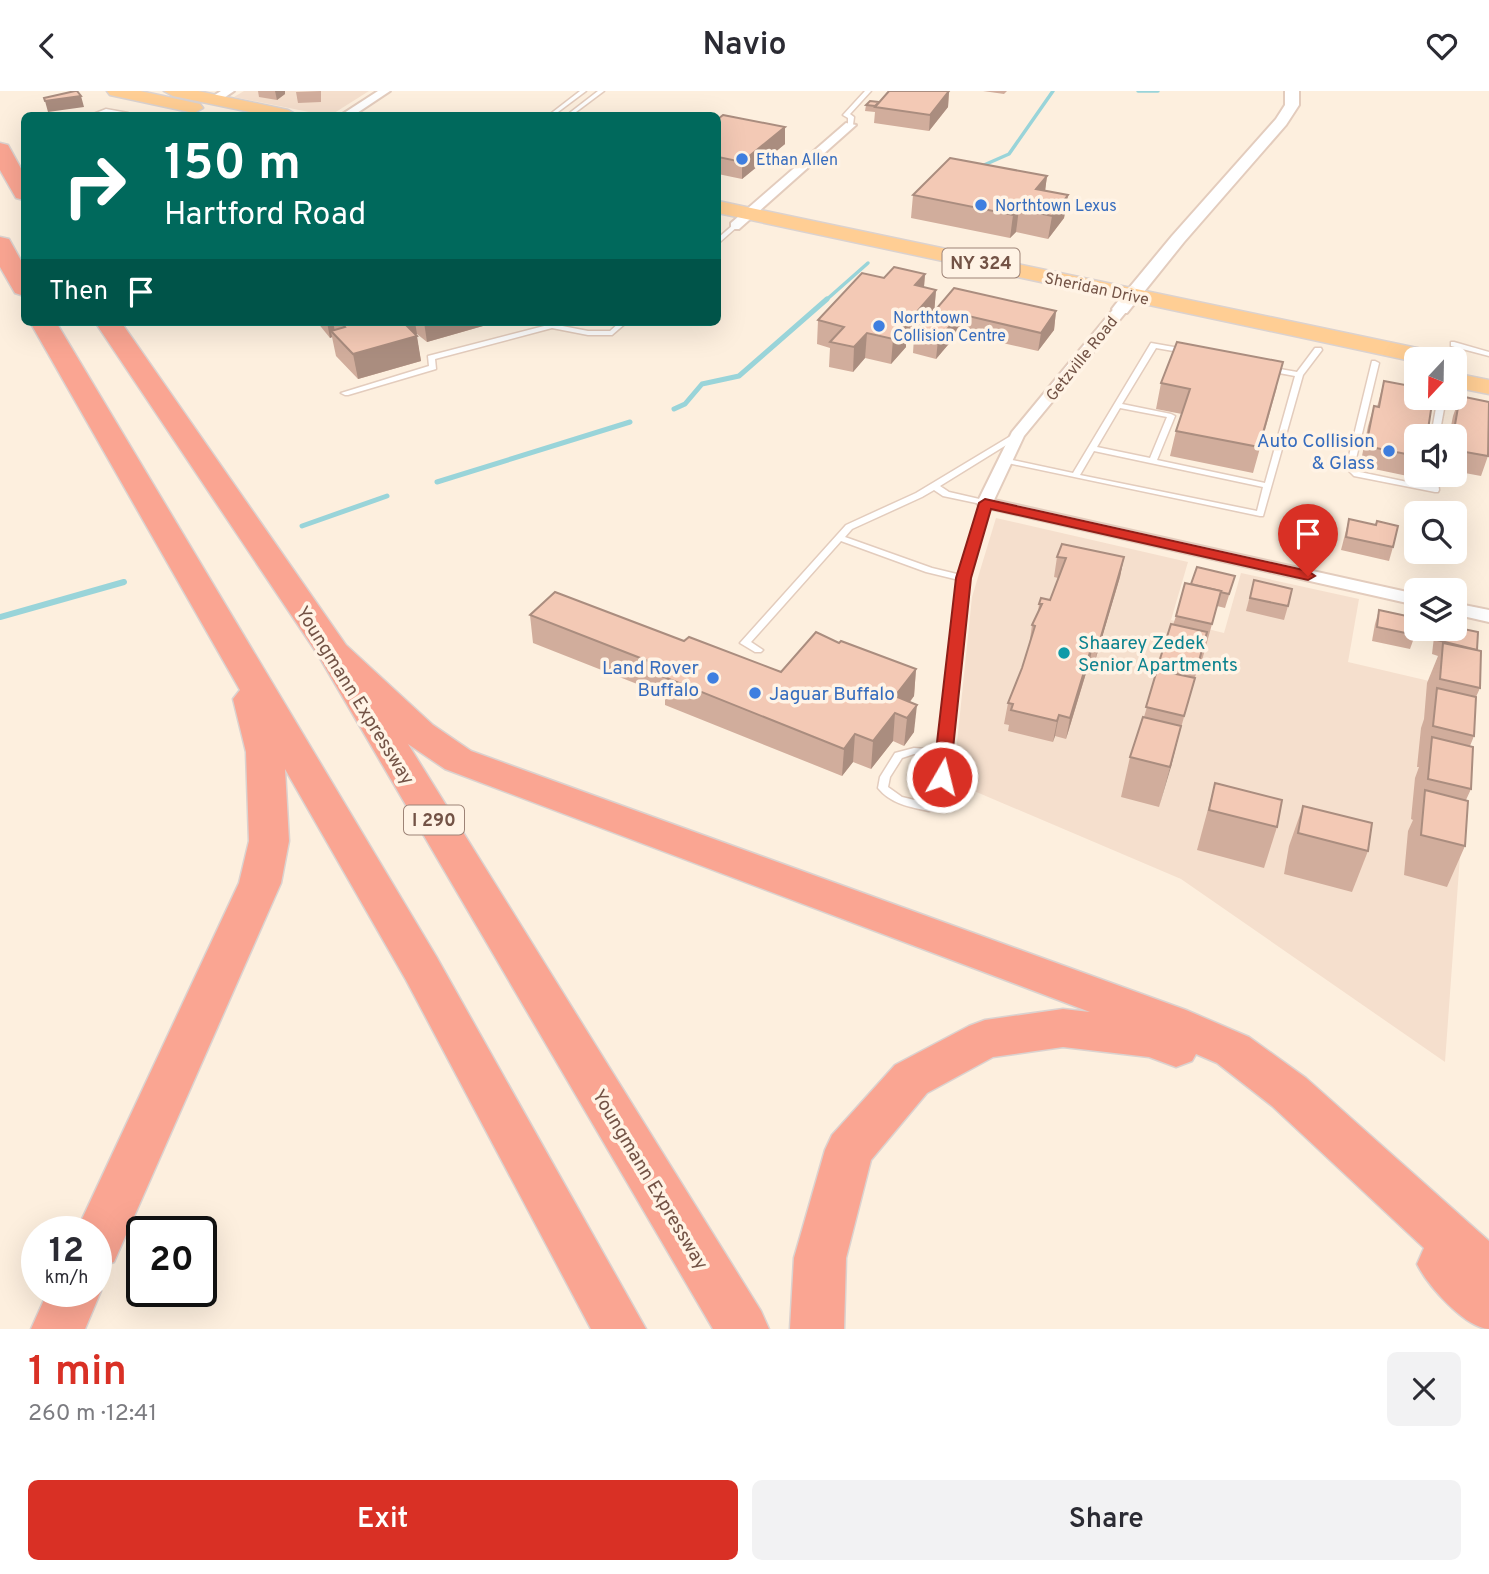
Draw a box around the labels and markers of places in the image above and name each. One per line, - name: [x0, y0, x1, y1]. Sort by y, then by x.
- marker: Ethan Allen: [734, 151, 750, 167]
- place label: Ethan Allen: [756, 151, 838, 171]
- marker: Northtown Lexus: [973, 197, 989, 213]
- place label: Northtown Lexus: [995, 197, 1117, 217]
- place label: Northtown Collision Centre: [893, 309, 1006, 347]
- marker: Northtown Collision Centre: [871, 318, 887, 334]
- place label: Auto Collision & Glass: [1257, 430, 1375, 476]
- marker: Auto Collision & Glass: [1381, 443, 1397, 459]
- pin: [1278, 504, 1338, 576]
- place label: Shaarey Zedek Senior Apartments: [1078, 632, 1238, 678]
- marker: Shaarey Zedek Senior Apartments: [1056, 645, 1072, 661]
- place label: Land Rover Buffalo: [602, 657, 700, 703]
- marker: Land Rover Buffalo: [705, 670, 721, 686]
- place label: Jaguar Buffalo: [769, 683, 895, 707]
- marker: Jaguar Buffalo: [747, 685, 763, 701]

